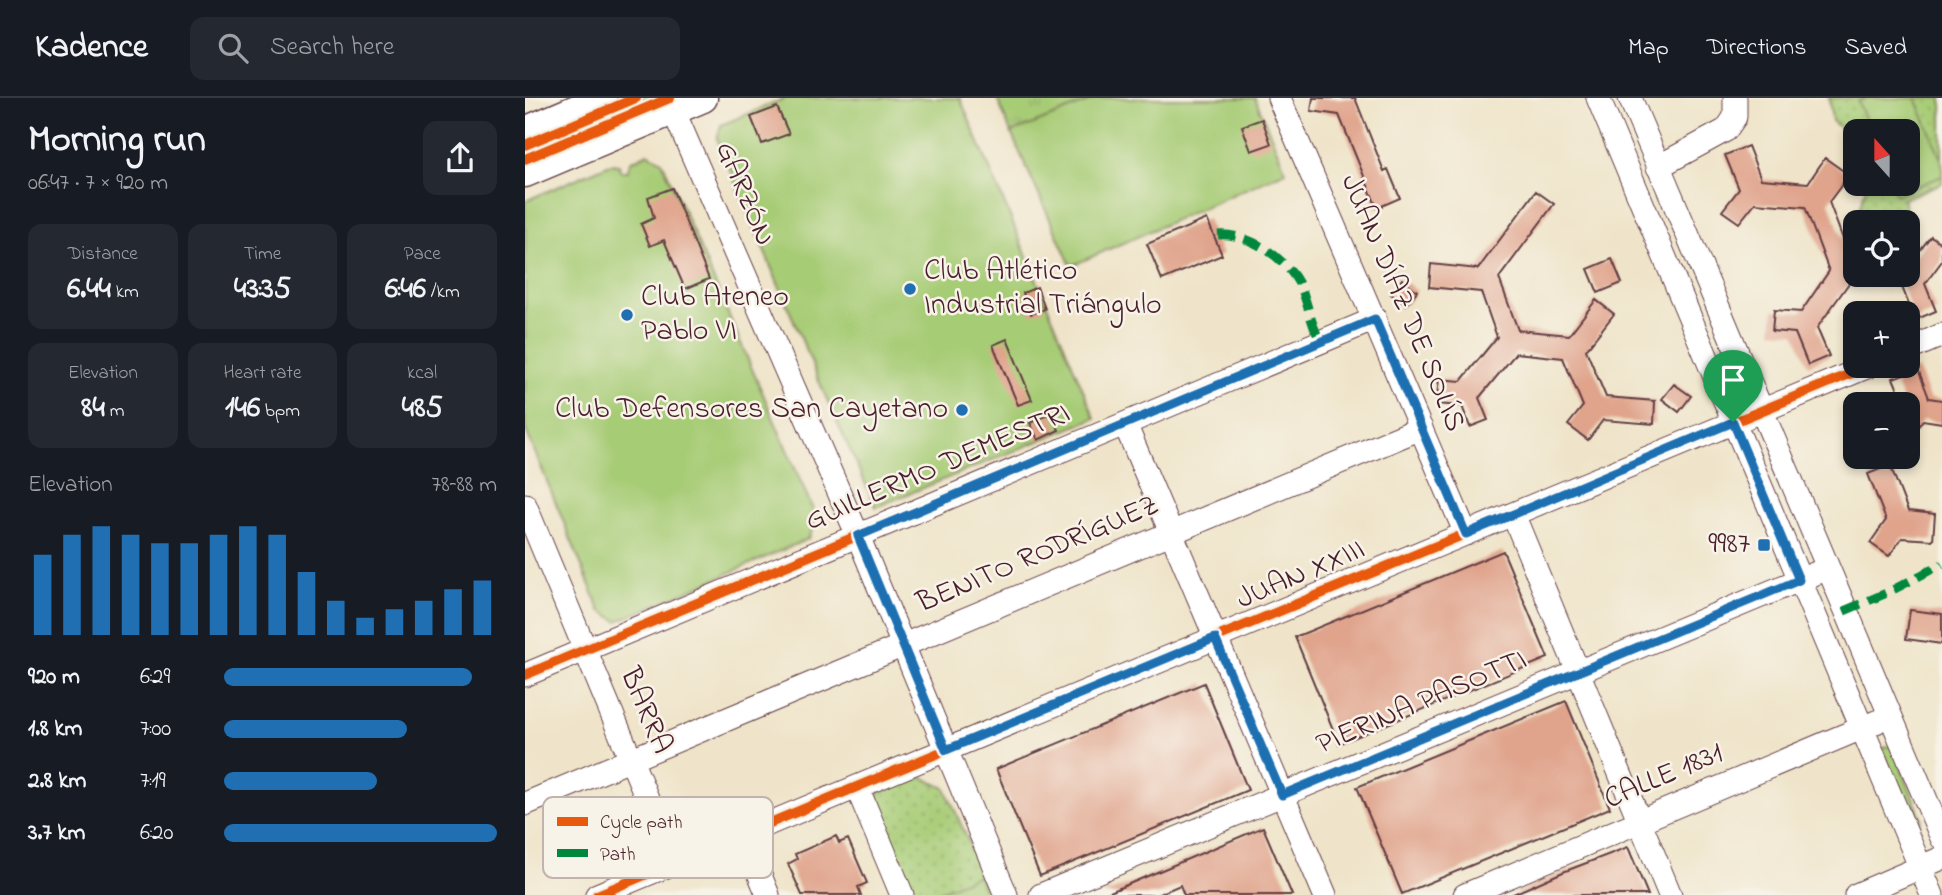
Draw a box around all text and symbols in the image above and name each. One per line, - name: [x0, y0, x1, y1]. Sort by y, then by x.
- search box: [190, 17, 680, 80]
- text: Kadence: [35, 24, 148, 72]
- icon: search: [214, 29, 252, 67]
- text: Search here: [270, 29, 394, 67]
- text: Map: [1628, 31, 1669, 66]
- text: Directions: [1707, 31, 1806, 66]
- text: Saved: [1844, 31, 1907, 66]
- text: Morning run: [28, 113, 206, 169]
- north arrow: [1843, 119, 1920, 196]
- map controls: [1843, 119, 1920, 469]
- button: share: [423, 121, 497, 195]
- street label: GARZÓN: [702, 135, 786, 253]
- text: 06:47 · 7 × 920 m: [28, 167, 168, 200]
- street label: JUAN DÍAZ DE SOLÍS: [1328, 167, 1476, 439]
- button: locate: [1843, 210, 1920, 287]
- text: Distance: [68, 241, 138, 268]
- text: Time: [244, 241, 281, 268]
- text: Pace: [404, 241, 441, 268]
- place label: Club Atlético Industrial Triángulo: [924, 250, 1162, 328]
- text: 6.44: [67, 268, 111, 312]
- text: 43:35: [234, 268, 291, 312]
- text: 6:46: [385, 268, 426, 312]
- place label: Club Ateneo Pablo VI: [641, 276, 789, 354]
- text: km: [111, 279, 139, 306]
- text: /km: [426, 279, 460, 306]
- marker: Club Atlético Industrial Triángulo: [902, 281, 918, 297]
- button: +: [1843, 301, 1920, 378]
- marker: Club Ateneo Pablo VI: [619, 307, 635, 323]
- pin: [1703, 350, 1763, 422]
- text: Elevation: [68, 360, 138, 387]
- text: Heart rate: [224, 360, 301, 387]
- text: kcal: [407, 360, 437, 387]
- icon: arrive: [1714, 361, 1752, 399]
- text: 84: [81, 387, 105, 431]
- text: 146: [225, 387, 260, 431]
- text: 485: [402, 387, 443, 431]
- place label: Club Defensores San Cayetano: [555, 388, 948, 432]
- street label: GUILLERMO DEMESTRI: [799, 392, 1077, 544]
- button: −: [1843, 392, 1920, 469]
- text: m: [105, 398, 124, 425]
- text: bpm: [260, 398, 300, 425]
- marker: Club Defensores San Cayetano: [954, 402, 970, 418]
- text: Elevation: [28, 469, 113, 502]
- text: 78–88 m: [431, 469, 497, 502]
- street label: BENITO RODRÍGUEZ: [909, 484, 1166, 626]
- place label: 9987: [1708, 523, 1750, 567]
- street label: JUAN XXIII: [1230, 528, 1372, 622]
- marker: 9987: [1756, 537, 1772, 553]
- street label: PIERINA PASOTTI: [1310, 639, 1534, 767]
- street label: BARRA: [607, 660, 683, 761]
- text: 920 m: [28, 661, 80, 694]
- text: 6:29: [140, 661, 170, 694]
- text: 1.8 km: [28, 713, 82, 746]
- text: 7:00: [140, 713, 171, 746]
- street label: CALLE 1831: [1598, 732, 1730, 822]
- text: 2.8 km: [28, 765, 86, 798]
- text: 7:19: [140, 765, 166, 798]
- legend: [543, 797, 773, 878]
- text: Cycle path: [600, 810, 682, 838]
- text: 3.7 km: [28, 817, 85, 850]
- text: 6:20: [140, 817, 173, 850]
- text: Path: [600, 842, 636, 869]

